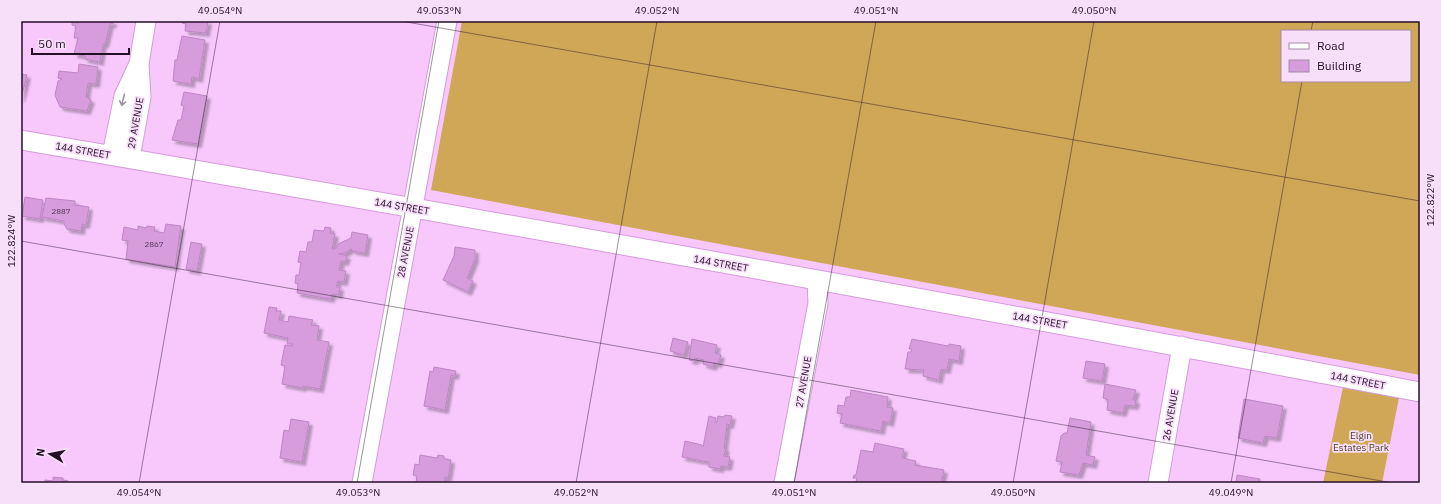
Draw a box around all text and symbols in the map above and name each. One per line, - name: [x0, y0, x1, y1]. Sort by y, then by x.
- text: 49.054°N: [198, 4, 242, 17]
- text: 49.053°N: [417, 4, 461, 17]
- text: 49.052°N: [635, 4, 679, 17]
- text: 49.051°N: [854, 4, 898, 17]
- text: 49.050°N: [1072, 4, 1116, 17]
- scale bar: [32, 30, 129, 56]
- legend: [1281, 30, 1411, 82]
- text: 50 m: [38, 36, 66, 51]
- text: Road: [1317, 38, 1345, 53]
- text: Building: [1317, 58, 1362, 73]
- one-way arrow: [119, 93, 126, 106]
- street label: 29 AVENUE: [125, 96, 146, 150]
- street label: 144 STREET: [54, 139, 112, 162]
- text: 122.822°W: [1424, 174, 1437, 226]
- street label: 144 STREET: [373, 195, 431, 218]
- house number: 2887: [51, 206, 71, 216]
- text: 122.824°W: [5, 215, 18, 267]
- street label: 28 AVENUE: [394, 225, 417, 279]
- house number: 2867: [144, 239, 164, 249]
- street label: 144 STREET: [692, 252, 750, 275]
- street label: 144 STREET: [1011, 309, 1069, 332]
- street label: 27 AVENUE: [793, 355, 814, 409]
- street label: 144 STREET: [1329, 369, 1387, 392]
- street label: 26 AVENUE: [1160, 388, 1181, 442]
- park label: Elgin Estates Park: [1333, 429, 1390, 454]
- north arrow: [30, 434, 70, 474]
- text: N: [33, 447, 48, 457]
- text: 49.054°N: [117, 486, 161, 499]
- text: 49.053°N: [336, 486, 380, 499]
- text: 49.052°N: [554, 486, 598, 499]
- text: 49.051°N: [772, 486, 816, 499]
- text: 49.050°N: [991, 486, 1035, 499]
- text: 49.049°N: [1209, 486, 1253, 499]

